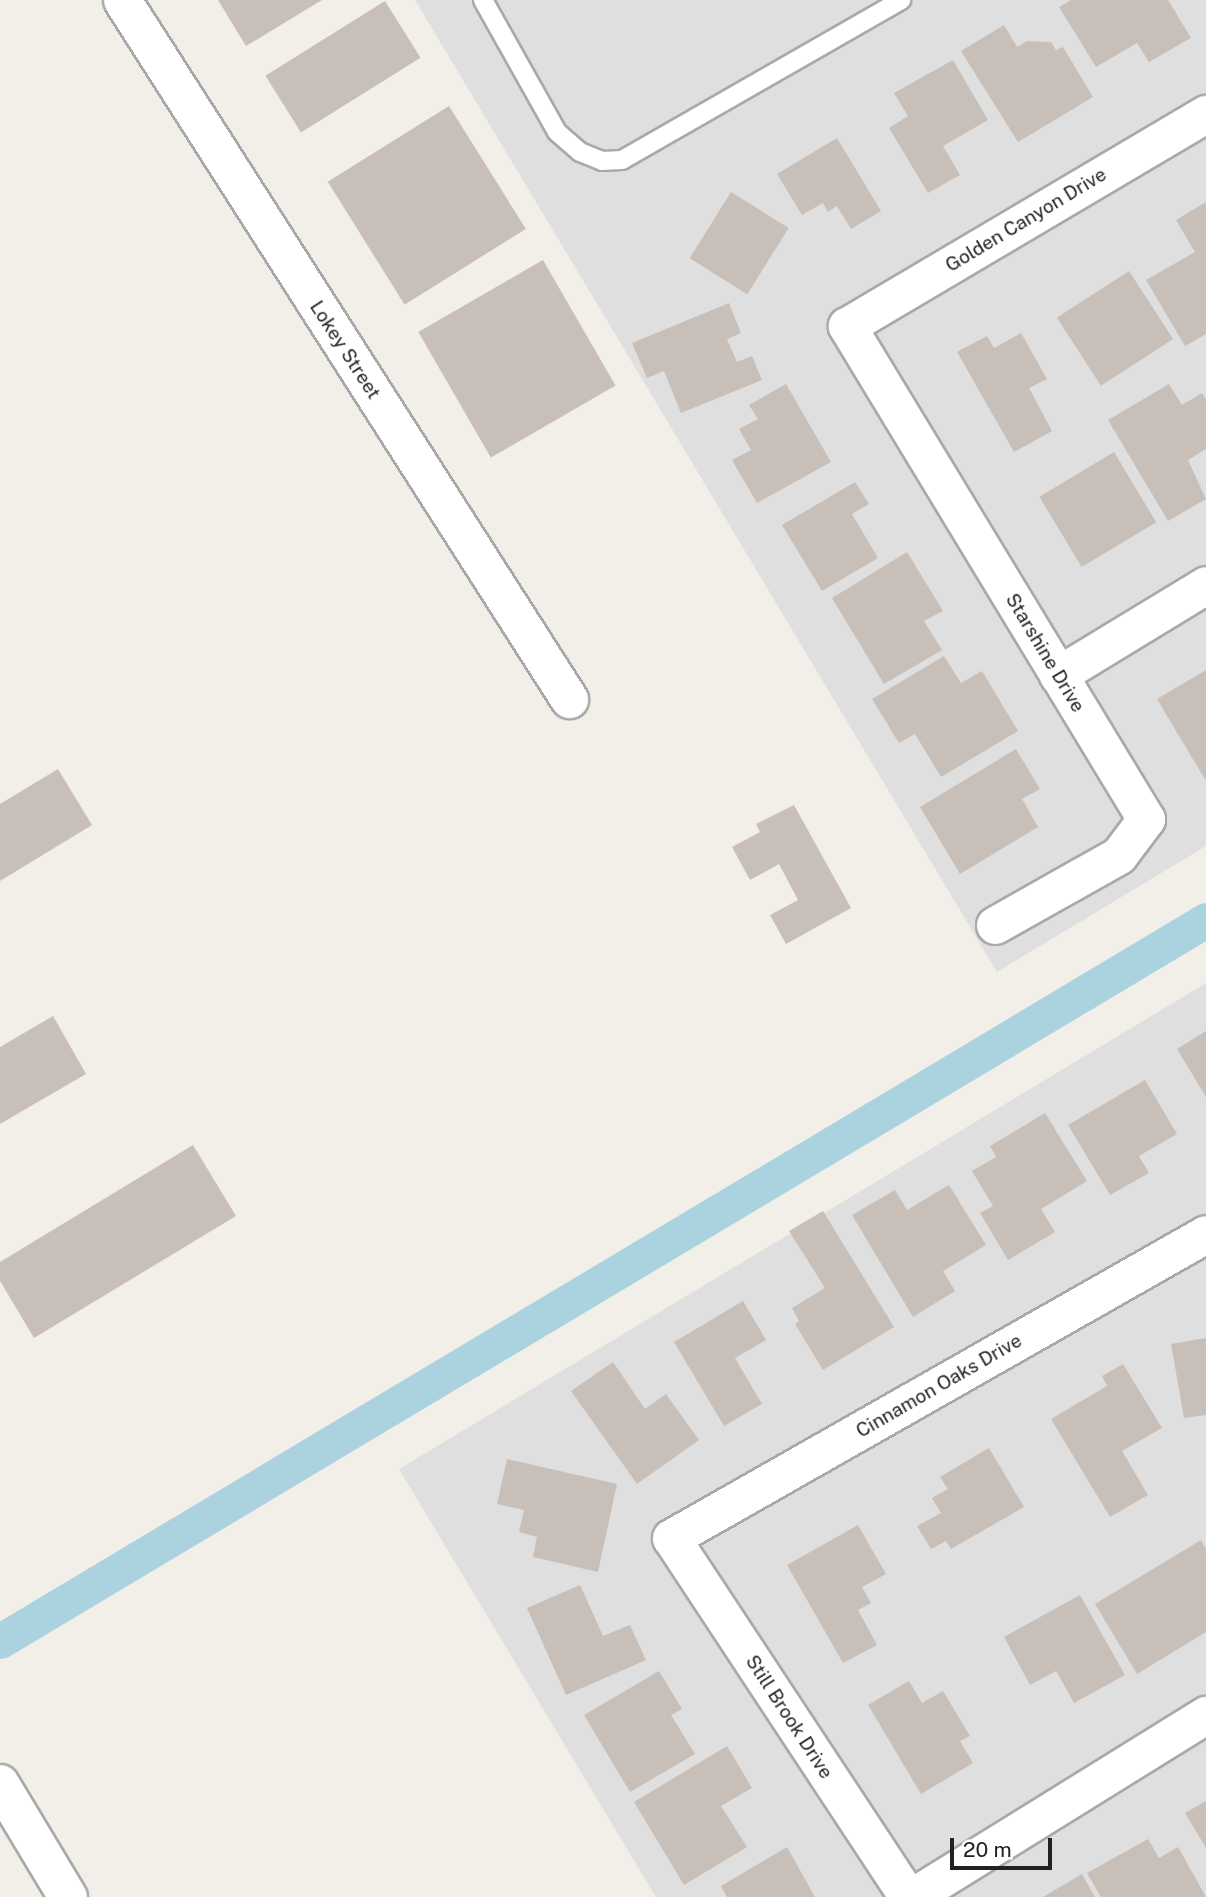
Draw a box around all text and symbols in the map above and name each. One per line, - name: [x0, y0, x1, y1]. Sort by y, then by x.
- street label: Golden Canyon Drive: [941, 163, 1111, 277]
- street label: Lokey Street: [305, 297, 385, 403]
- street label: Starshine Drive: [1001, 589, 1089, 717]
- street label: Cinnamon Oaks Drive: [852, 1329, 1026, 1443]
- street label: Still Brook Drive: [741, 1651, 837, 1783]
- scale bar: [954, 1824, 1056, 1868]
- text: 20 m: [963, 1837, 1012, 1862]

